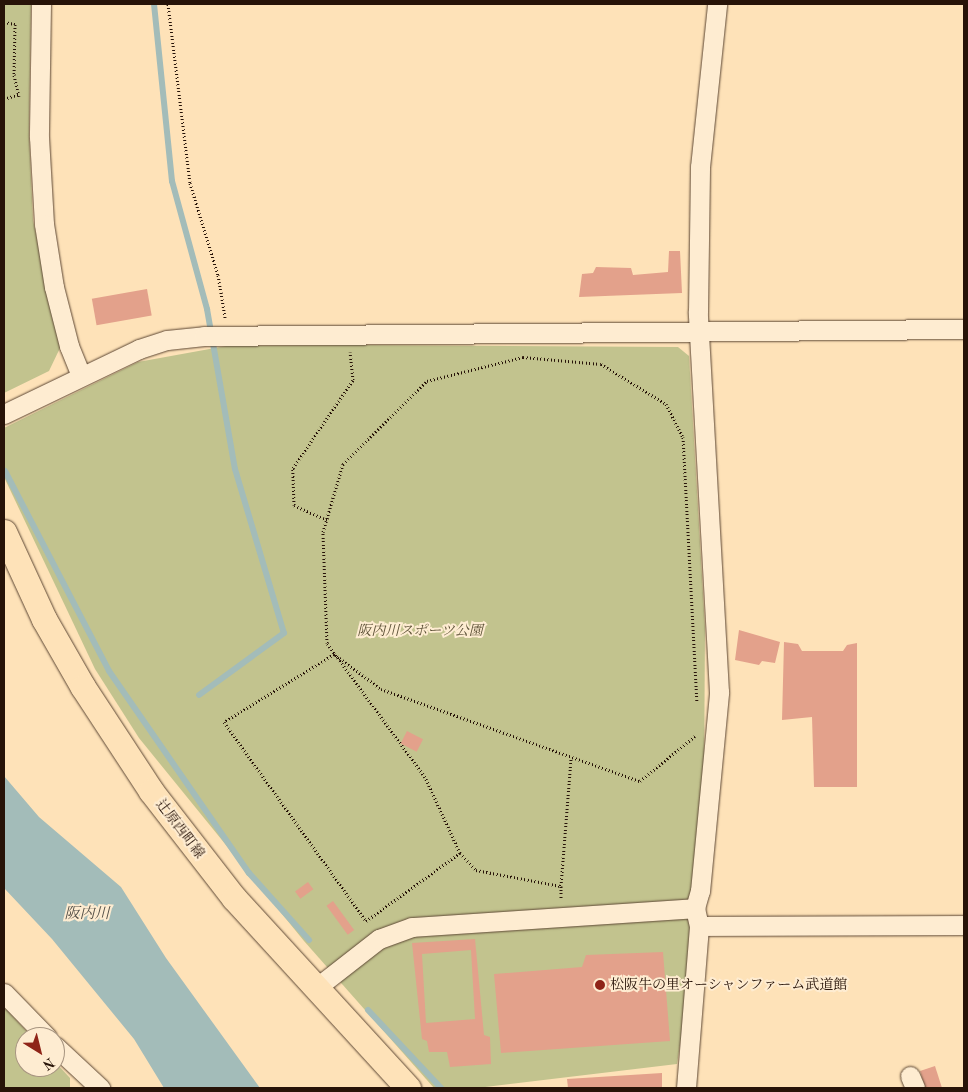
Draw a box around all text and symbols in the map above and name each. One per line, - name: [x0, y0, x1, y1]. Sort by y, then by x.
- park label: 阪内川スポーツ公園: [357, 623, 483, 639]
- street label: 辻原西町線: [152, 796, 208, 862]
- water label: 阪内川: [65, 906, 109, 924]
- place label: 松阪牛の里オーシャンファーム武道館: [610, 977, 848, 993]
- marker: 松阪牛の里オーシャンファーム武道館: [594, 979, 606, 991]
- north arrow: [15, 1027, 65, 1077]
- text: N: [40, 1055, 57, 1072]

